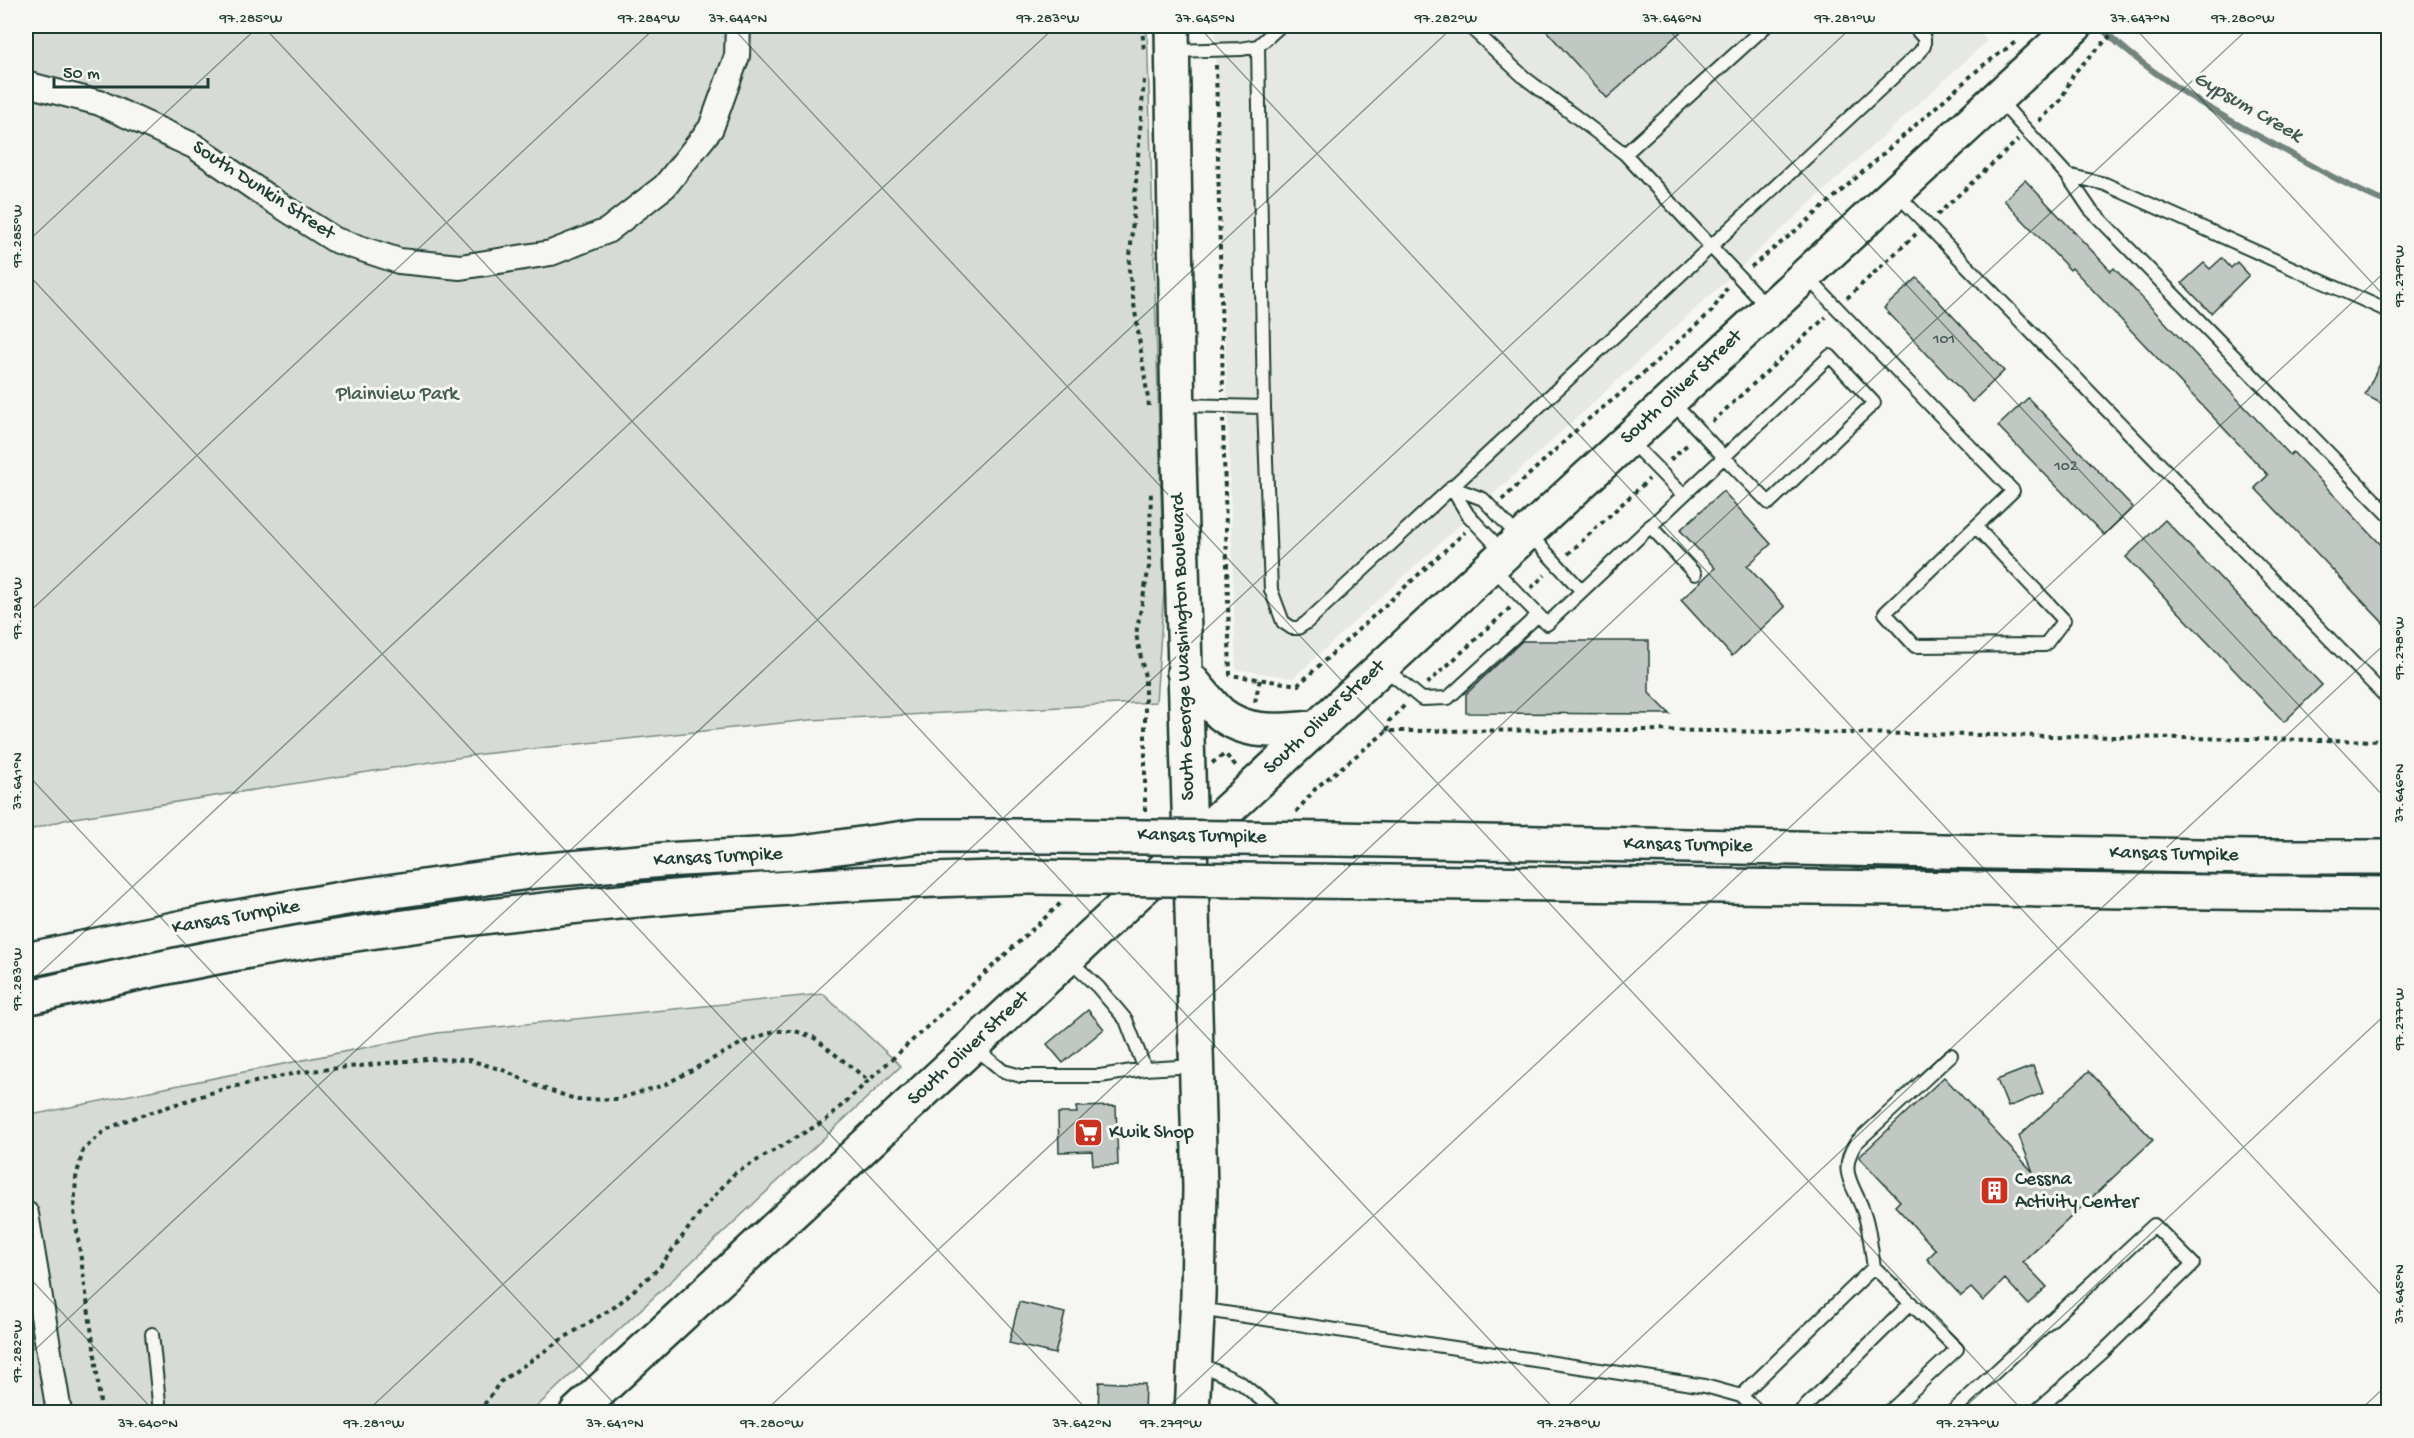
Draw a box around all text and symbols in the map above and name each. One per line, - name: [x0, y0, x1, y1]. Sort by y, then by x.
- text: 97.285°W: [219, 10, 283, 28]
- text: 97.284°W: [617, 10, 680, 28]
- text: 37.644°N: [708, 10, 768, 28]
- text: 97.283°W: [1016, 10, 1080, 28]
- text: 37.645°N: [1174, 10, 1235, 28]
- text: 97.282°W: [1414, 10, 1477, 28]
- text: 37.646°N: [1641, 10, 1702, 28]
- text: 97.281°W: [1813, 10, 1876, 28]
- text: 37.647°N: [2109, 10, 2170, 28]
- text: 97.280°W: [2210, 10, 2275, 28]
- scale bar: [54, 51, 208, 89]
- text: 50 m: [63, 64, 100, 85]
- water label: Gypsum Creek: [2188, 67, 2308, 150]
- street label: South Dunkin Street: [187, 136, 340, 247]
- text: 97.285°W: [9, 204, 27, 269]
- text: 97.279°W: [2391, 245, 2409, 308]
- street label: South Oliver Street: [1616, 325, 1749, 450]
- house number: 101: [1932, 331, 1955, 350]
- park label: Plainview Park: [335, 384, 460, 407]
- house number: 102: [2053, 458, 2078, 477]
- street label: South George Washington Boulevard: [1167, 491, 1201, 801]
- text: 97.284°W: [9, 577, 27, 640]
- text: 97.278°W: [2391, 616, 2409, 680]
- street label: South Oliver Street: [1259, 655, 1392, 780]
- text: 37.641°N: [9, 752, 27, 811]
- text: 37.646°N: [2391, 763, 2409, 824]
- street label: Kansas Turnpike: [1137, 824, 1267, 850]
- street label: Kansas Turnpike: [1623, 833, 1753, 859]
- street label: Kansas Turnpike: [2109, 842, 2239, 868]
- street label: Kansas Turnpike: [653, 843, 784, 873]
- street label: Kansas Turnpike: [170, 895, 302, 941]
- text: 97.283°W: [9, 947, 27, 1011]
- street label: South Oliver Street: [903, 986, 1036, 1111]
- text: 97.277°W: [2391, 988, 2409, 1051]
- supermarket icon: Kwik Shop: [1072, 1117, 1104, 1149]
- place label: Kwik Shop: [1109, 1122, 1194, 1145]
- place label: Cessna Activity Center: [2015, 1169, 2140, 1215]
- building icon: Cessna Activity Center: [1978, 1175, 2010, 1207]
- text: 37.645°N: [2391, 1264, 2409, 1325]
- text: 97.282°W: [9, 1320, 27, 1383]
- text: 37.640°N: [117, 1415, 178, 1433]
- text: 97.281°W: [342, 1415, 405, 1433]
- text: 37.641°N: [585, 1415, 644, 1433]
- text: 97.280°W: [739, 1415, 804, 1433]
- text: 37.642°N: [1052, 1415, 1112, 1433]
- text: 97.279°W: [1139, 1415, 1202, 1433]
- text: 97.278°W: [1537, 1415, 1601, 1433]
- text: 97.277°W: [1936, 1415, 1999, 1433]

